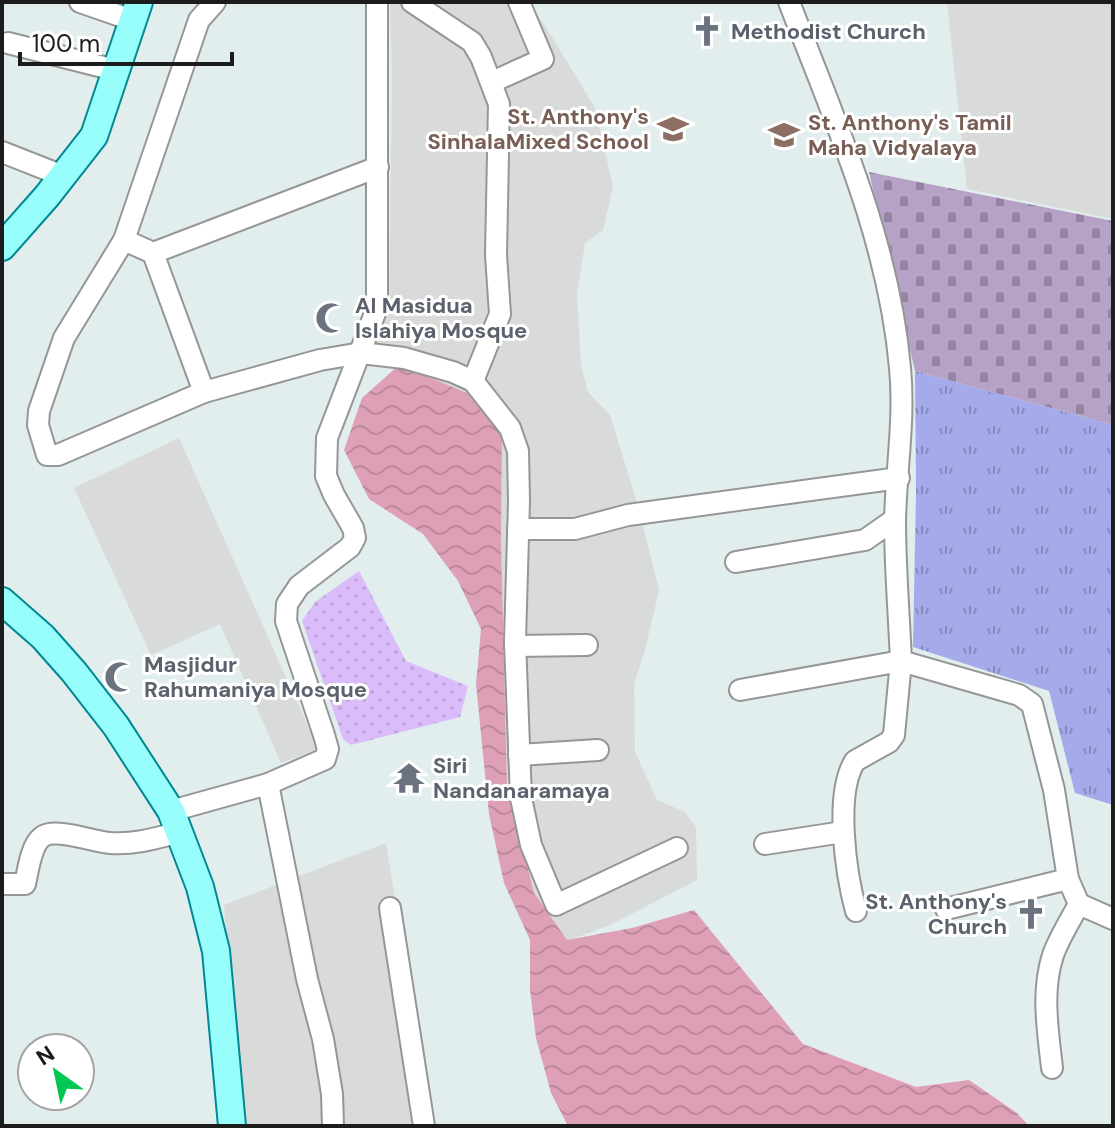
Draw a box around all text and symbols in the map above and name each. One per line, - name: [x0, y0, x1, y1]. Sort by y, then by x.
- church icon: Methodist Church: [690, 14, 724, 48]
- scale bar: [20, 16, 232, 66]
- place label: Methodist Church: [731, 17, 926, 46]
- text: 100 m: [32, 28, 100, 59]
- place label: St. Anthony's SinhalaMixed School: [428, 102, 649, 156]
- place label: St. Anthony's Tamil Maha Vidyalaya: [808, 108, 1012, 162]
- school or university icon: St. Anthony's SinhalaMixed School: [656, 112, 690, 146]
- school or university icon: St. Anthony's Tamil Maha Vidyalaya: [767, 118, 801, 152]
- place label: Al Masidua Islahiya Mosque: [355, 291, 527, 345]
- mosque icon: Al Masidua Islahiya Mosque: [314, 301, 348, 335]
- place label: Masjidur Rahumaniya Mosque: [144, 650, 367, 704]
- mosque icon: Masjidur Rahumaniya Mosque: [103, 660, 137, 694]
- place label: Siri Nandanaramaya: [433, 751, 610, 805]
- temple icon: Siri Nandanaramaya: [392, 761, 426, 795]
- place label: St. Anthony's Church: [865, 887, 1007, 941]
- church icon: St. Anthony's Church: [1014, 897, 1048, 931]
- north arrow: [16, 1032, 96, 1112]
- text: N: [31, 1039, 60, 1072]

